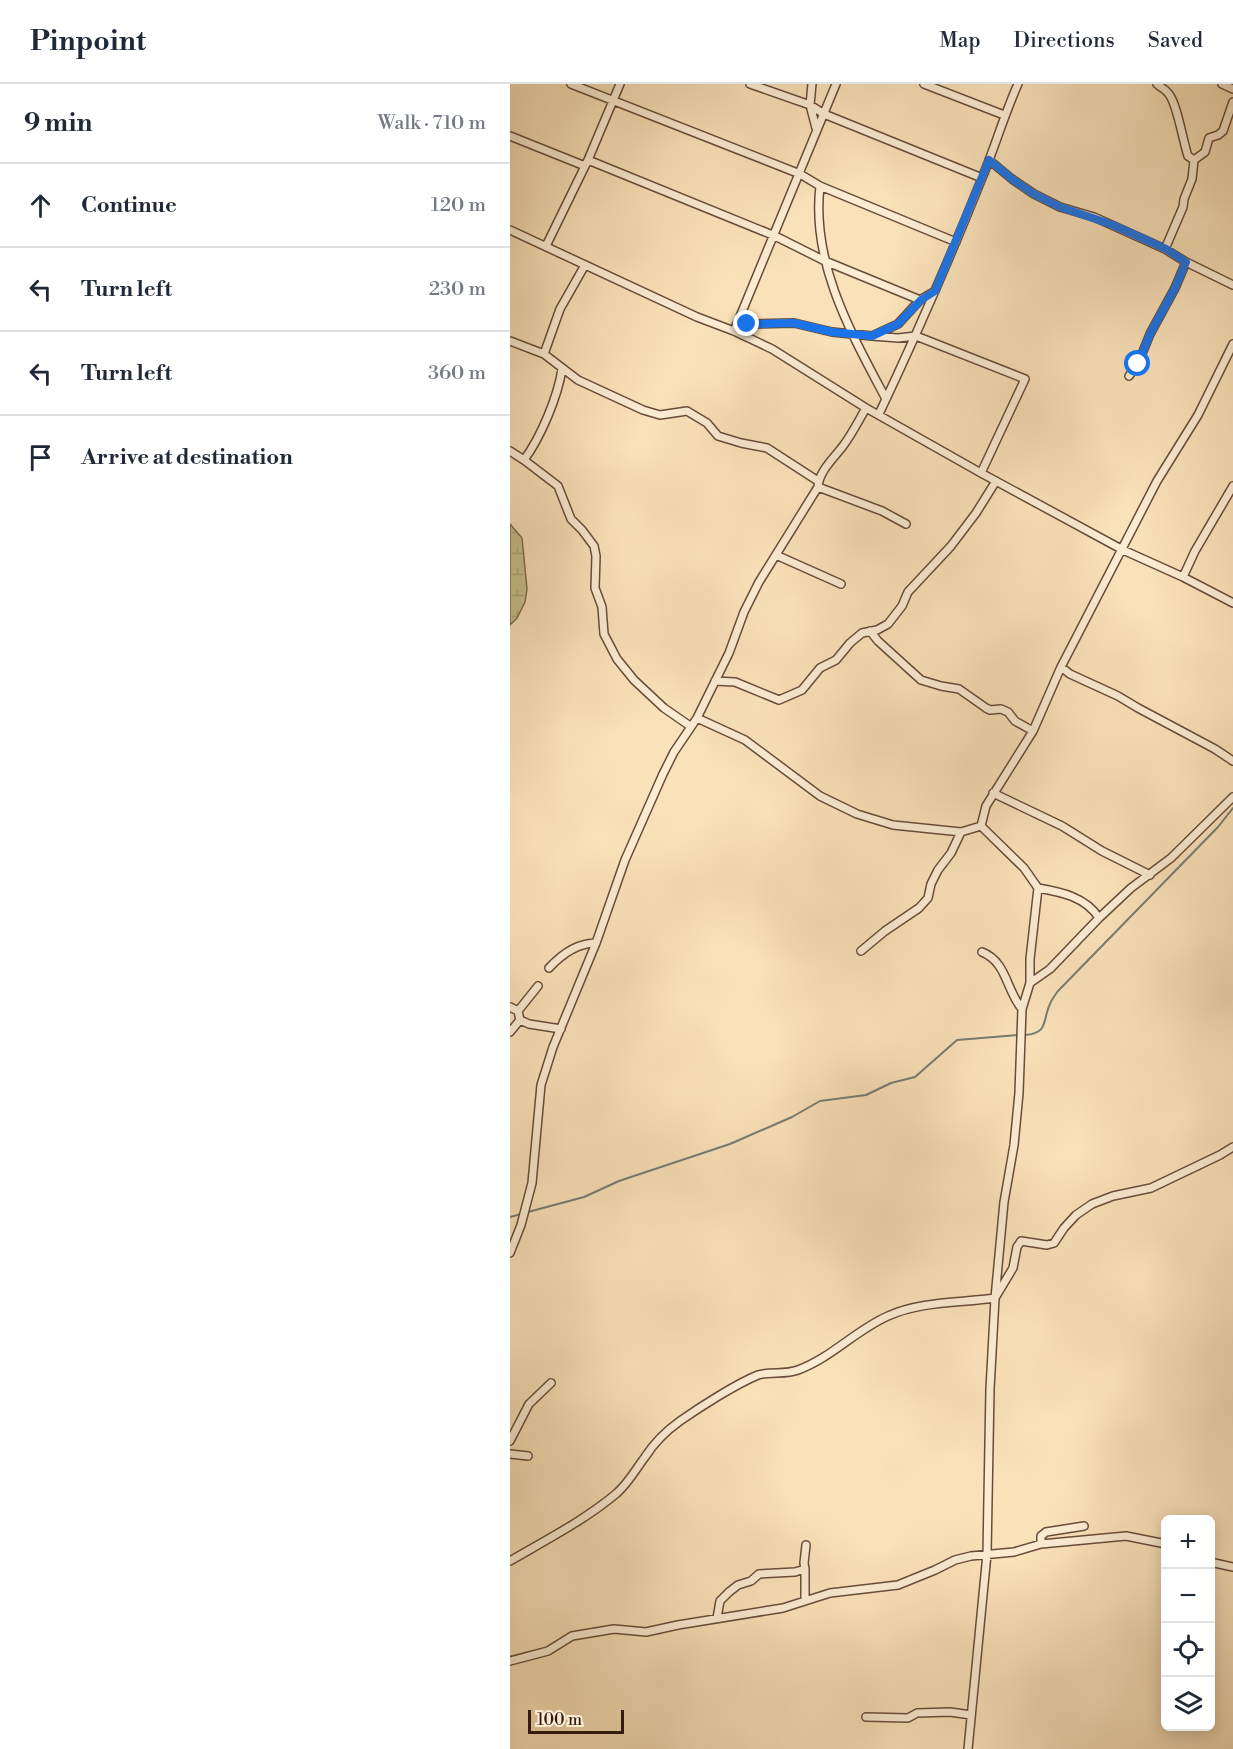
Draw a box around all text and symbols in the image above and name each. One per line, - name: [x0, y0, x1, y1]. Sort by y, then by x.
- text: Pinpoint: [30, 24, 146, 59]
- text: Map: [939, 28, 981, 54]
- text: Directions: [1014, 28, 1115, 54]
- text: Saved: [1148, 28, 1203, 54]
- text: 9 min: [24, 107, 92, 139]
- text: Walk · 710 m: [377, 111, 486, 136]
- icon: ahead: [24, 189, 57, 222]
- text: Continue: [81, 192, 177, 219]
- text: 120 m: [431, 193, 486, 218]
- icon: left: [24, 273, 57, 306]
- text: Turn left: [81, 276, 172, 303]
- text: 230 m: [429, 277, 486, 302]
- route end: [733, 310, 759, 336]
- route start: [1124, 350, 1150, 376]
- icon: left: [24, 357, 57, 390]
- text: Turn left: [81, 360, 172, 387]
- text: 360 m: [428, 361, 486, 386]
- icon: arrive: [24, 441, 57, 474]
- text: Arrive at destination: [81, 444, 293, 471]
- map controls: [1161, 1515, 1215, 1731]
- button: +: [1161, 1515, 1215, 1569]
- button: −: [1161, 1569, 1215, 1623]
- button: locate: [1161, 1623, 1215, 1677]
- button: layers: [1161, 1677, 1215, 1731]
- scale bar: [528, 1707, 624, 1734]
- text: 100 m: [537, 1710, 582, 1730]

